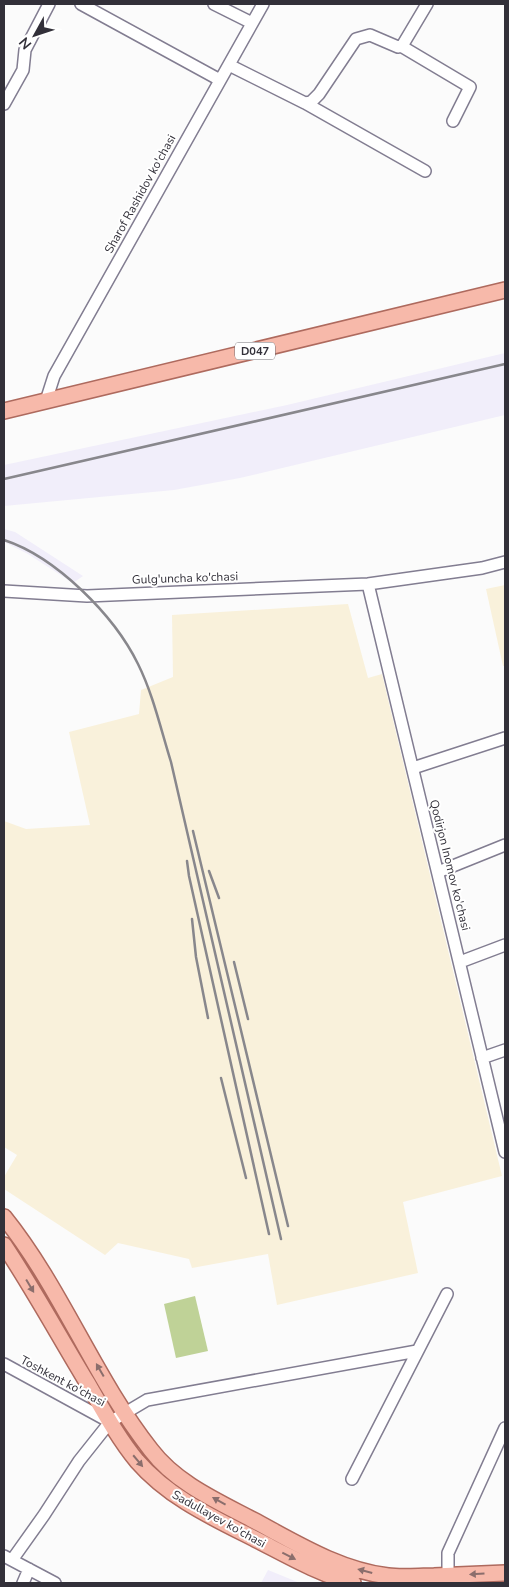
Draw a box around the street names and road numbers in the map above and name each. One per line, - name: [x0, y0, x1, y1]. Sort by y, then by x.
- street label: Sharof Rashidov ko'chasi: [101, 132, 179, 256]
- road number: D047: [235, 342, 275, 360]
- street label: Gulg'uncha ko'chasi: [132, 568, 238, 588]
- street label: Qodirjon Inomov ko'chasi: [426, 798, 474, 932]
- street label: Toshkent ko'chasi: [18, 1352, 108, 1410]
- street label: Sadullayev ko'chasi: [169, 1487, 269, 1551]

